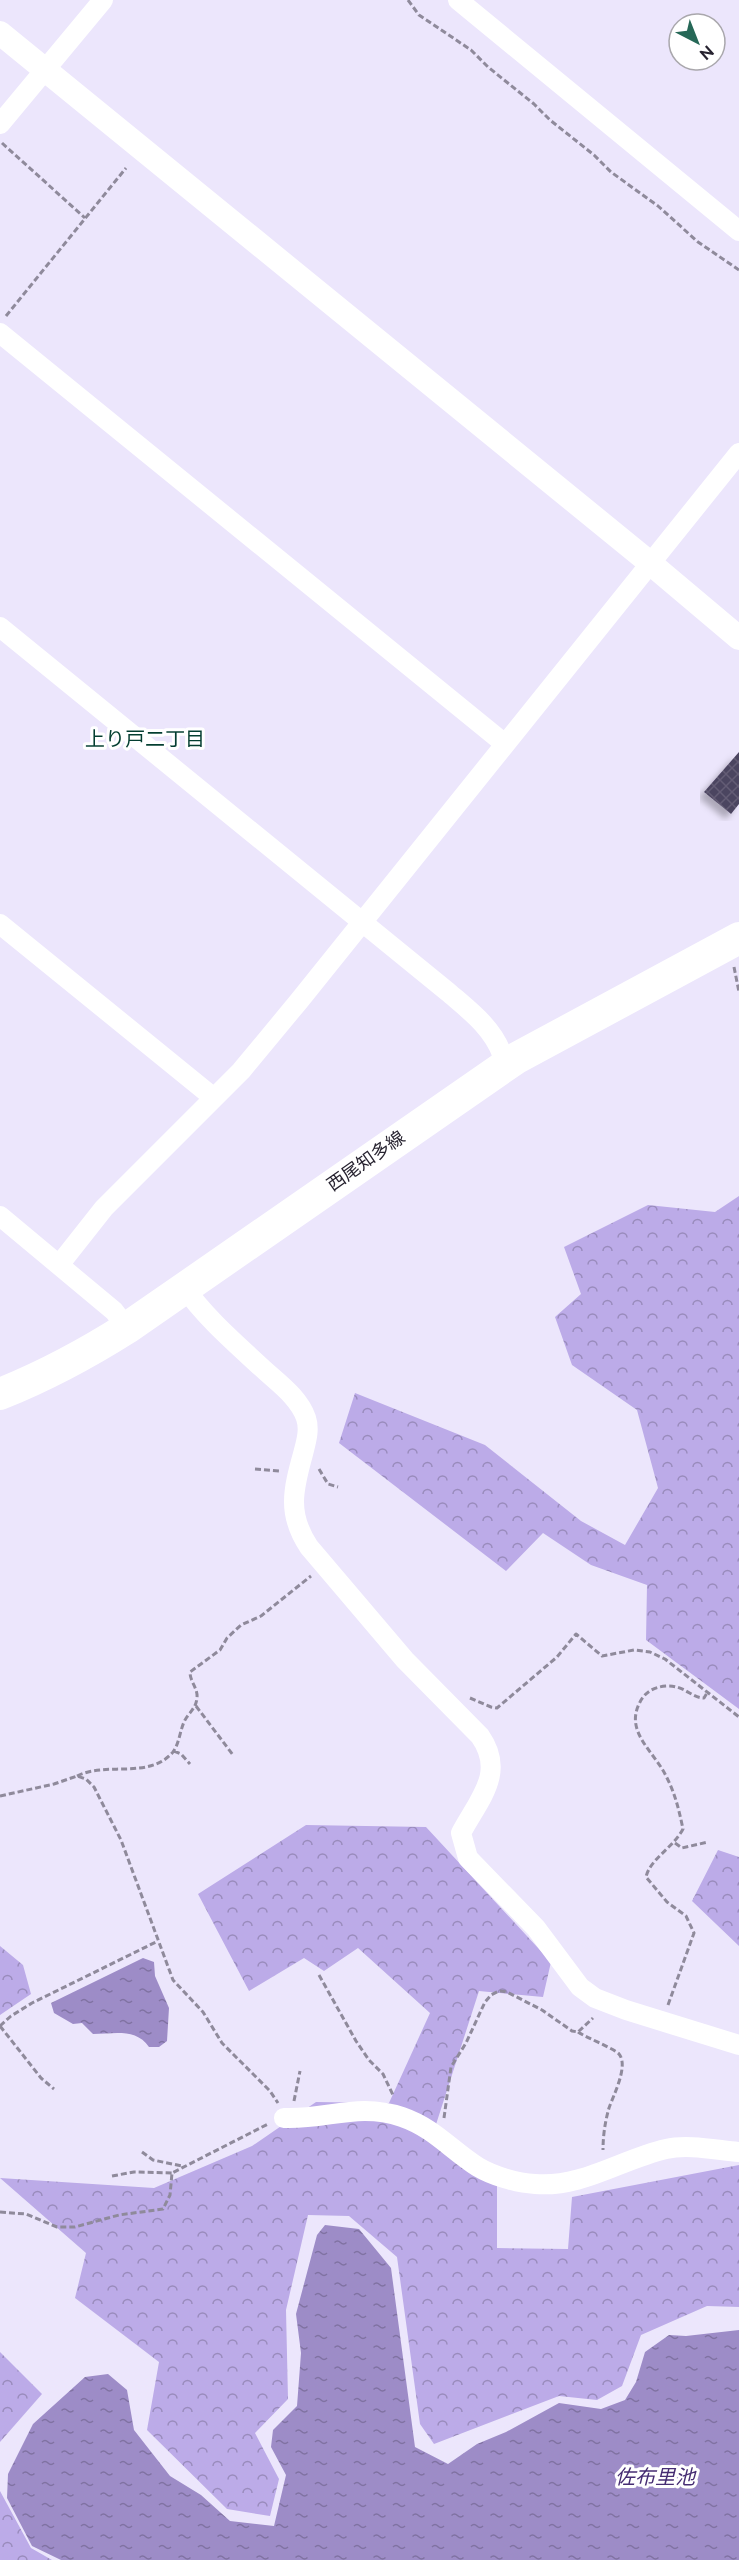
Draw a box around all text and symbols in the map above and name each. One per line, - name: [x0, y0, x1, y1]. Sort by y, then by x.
- north arrow: [667, 12, 727, 72]
- text: N: [696, 42, 718, 64]
- district label: 上り戸二丁目: [85, 727, 205, 751]
- street label: 西尾知多線: [323, 1126, 409, 1195]
- water label: 佐布里池: [615, 2465, 697, 2489]

